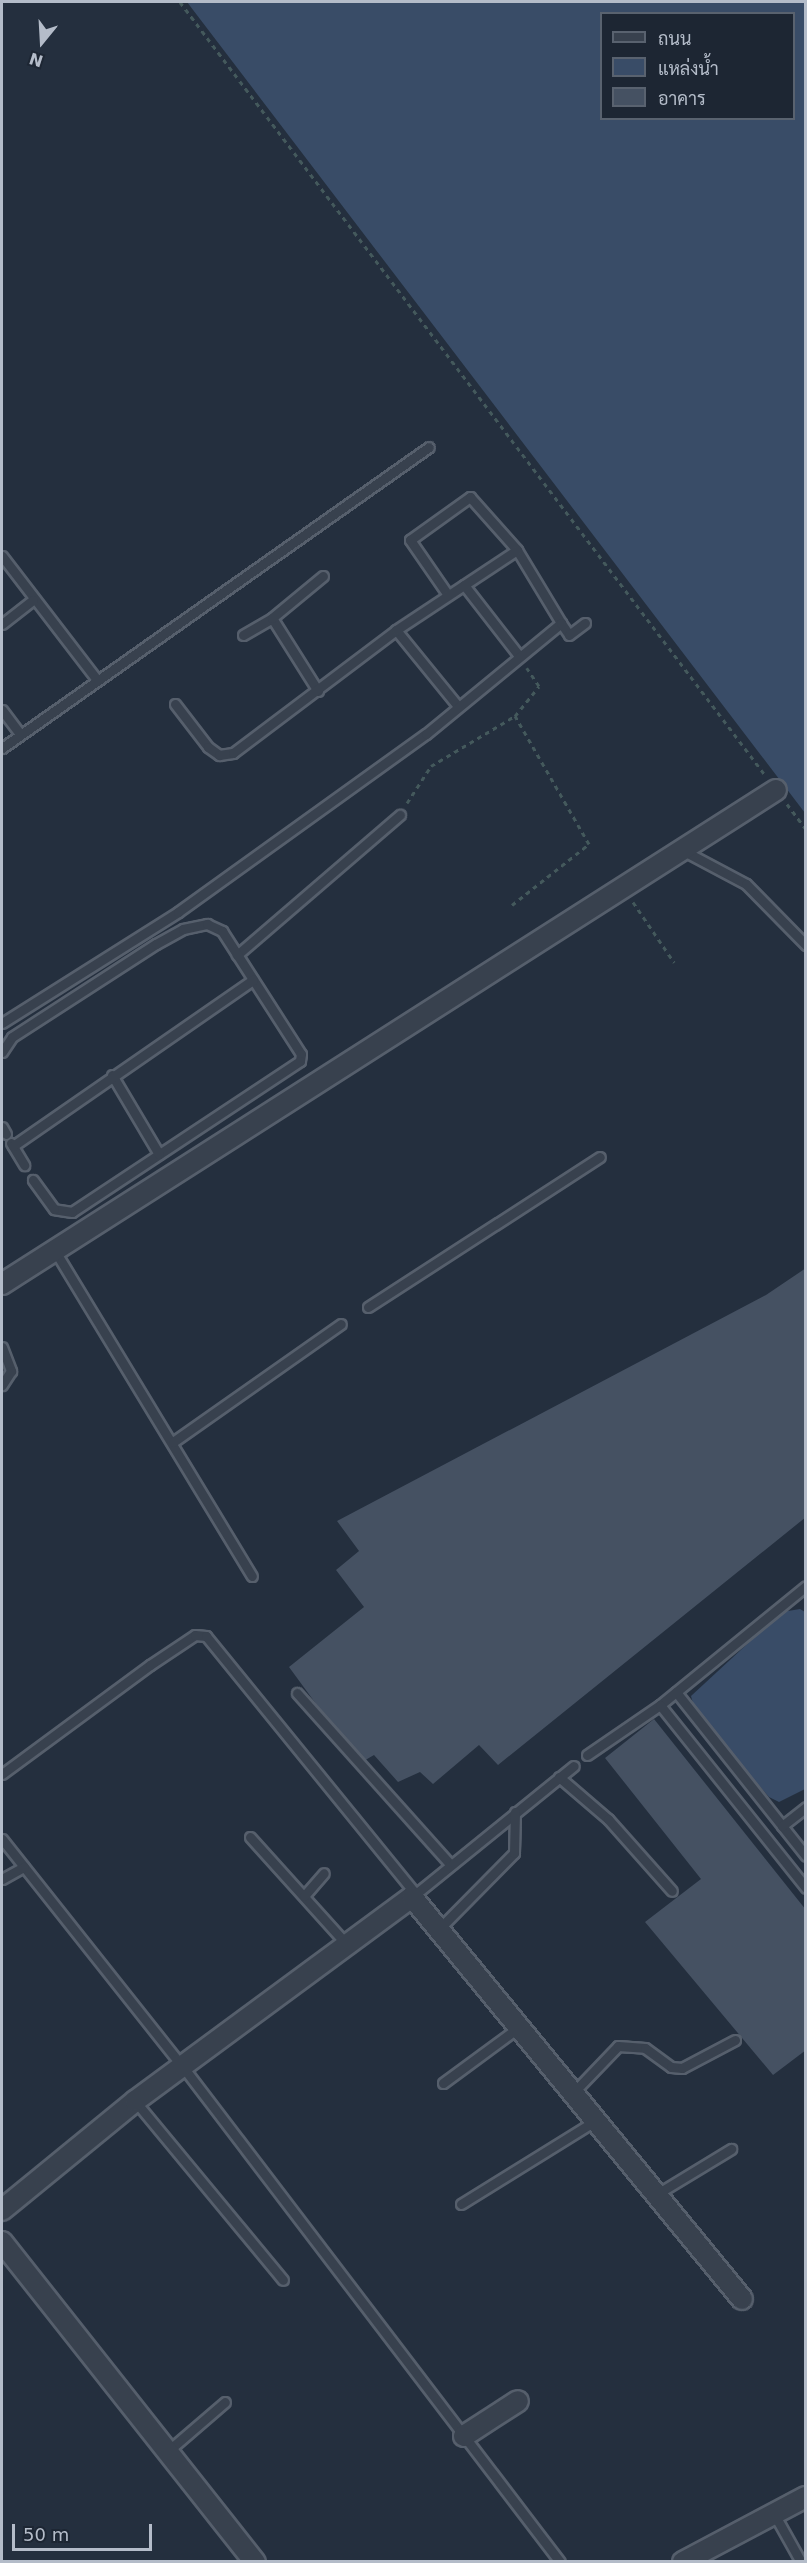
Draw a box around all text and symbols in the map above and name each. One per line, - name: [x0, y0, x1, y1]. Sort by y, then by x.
- north arrow: [12, 12, 72, 72]
- legend: [600, 12, 795, 120]
- text: ถนน: [658, 28, 691, 49]
- text: N: [27, 48, 46, 71]
- text: แหล่งน้ำ: [658, 58, 719, 79]
- text: อาคาร: [658, 88, 706, 109]
- scale bar: [15, 2512, 154, 2550]
- text: 50 m: [23, 2524, 69, 2545]

